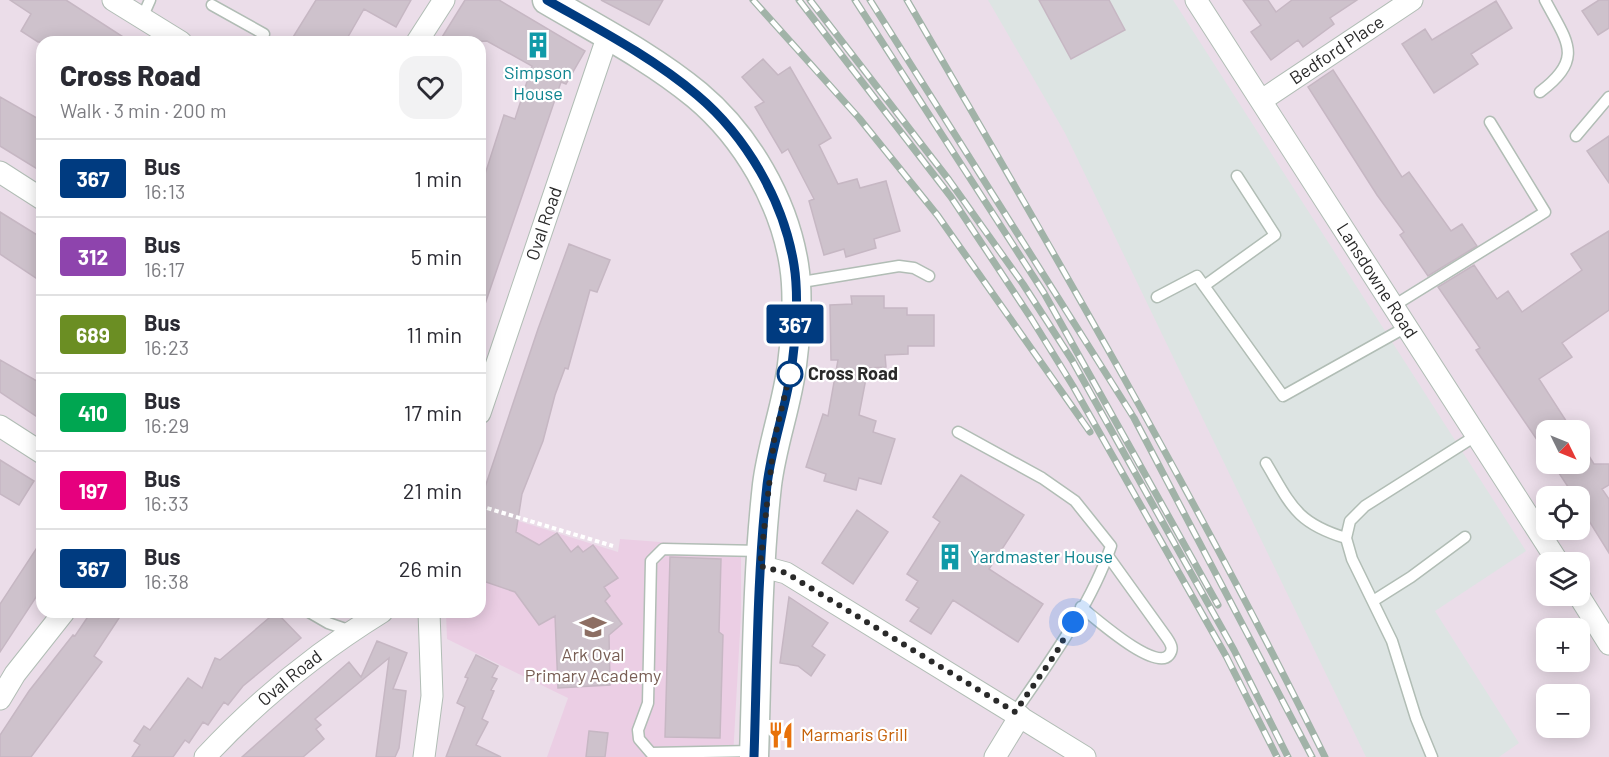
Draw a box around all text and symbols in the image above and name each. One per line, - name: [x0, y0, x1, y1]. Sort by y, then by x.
- street label: Bedford Place: [1285, 10, 1388, 89]
- building icon: Simpson House: [523, 30, 553, 60]
- button: heart: [399, 56, 462, 119]
- text: Cross Road: [60, 58, 201, 92]
- place label: Simpson House: [504, 61, 572, 104]
- text: Walk · 3 min · 200 m: [60, 98, 226, 122]
- text: Bus: [144, 153, 181, 179]
- text: 1 min: [414, 165, 462, 191]
- text: 367: [76, 166, 110, 191]
- text: 16:13: [144, 179, 185, 203]
- street label: Oval Road: [521, 184, 566, 263]
- street label: Lansdowne Road: [1333, 219, 1423, 342]
- text: Bus: [144, 231, 181, 257]
- text: 5 min: [411, 243, 462, 269]
- text: 312: [78, 244, 108, 269]
- text: 16:17: [144, 257, 185, 281]
- line badge: 367: [760, 304, 830, 344]
- text: Bus: [144, 309, 181, 335]
- text: 367: [778, 312, 812, 337]
- text: 11 min: [406, 321, 462, 347]
- text: 689: [76, 322, 110, 347]
- text: 16:23: [144, 335, 189, 359]
- marker: Cross Road: [777, 361, 803, 387]
- place label: Cross Road: [808, 362, 898, 384]
- text: Bus: [144, 387, 181, 413]
- text: 17 min: [404, 399, 462, 425]
- text: 410: [78, 400, 108, 425]
- text: 16:29: [144, 413, 189, 437]
- north arrow: [1536, 420, 1590, 474]
- map controls: [1536, 420, 1590, 738]
- text: Bus: [144, 465, 181, 491]
- text: 21 min: [403, 477, 462, 503]
- text: 197: [78, 478, 108, 503]
- button: locate: [1536, 486, 1590, 540]
- text: 16:33: [144, 491, 189, 515]
- building icon: Yardmaster House: [935, 542, 965, 572]
- text: Bus: [144, 543, 181, 569]
- place label: Yardmaster House: [970, 545, 1113, 567]
- button: layers: [1536, 552, 1590, 606]
- text: 26 min: [399, 555, 462, 581]
- text: 367: [76, 556, 110, 581]
- text: 16:38: [144, 569, 189, 593]
- your location: [1058, 607, 1088, 637]
- school or university icon: Ark Oval Primary Academy: [578, 612, 608, 642]
- button: +: [1536, 618, 1590, 672]
- place label: Ark Oval Primary Academy: [525, 643, 661, 686]
- street label: Oval Road: [253, 645, 326, 710]
- button: −: [1536, 684, 1590, 738]
- restaurant icon: Marmaris Grill: [766, 720, 796, 750]
- place label: Marmaris Grill: [801, 723, 908, 745]

